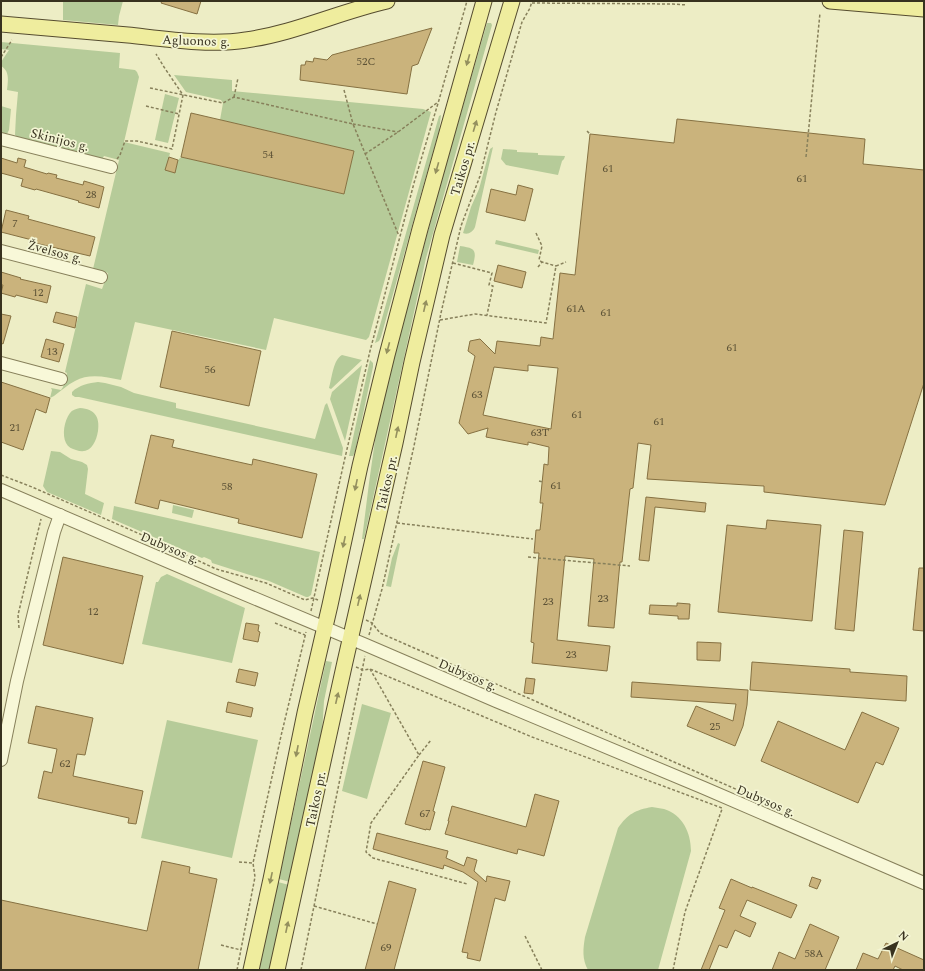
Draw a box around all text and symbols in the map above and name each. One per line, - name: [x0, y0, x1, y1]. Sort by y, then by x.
- street label: Agluonos g.: [162, 30, 230, 52]
- house number: 52C: [357, 53, 376, 70]
- one-way arrow: [465, 54, 471, 66]
- one-way arrow: [472, 120, 478, 132]
- street label: Skinijos g.: [29, 123, 91, 157]
- street label: Taikos pr.: [445, 138, 481, 198]
- house number: 54: [263, 146, 274, 163]
- house number: 61: [603, 160, 614, 177]
- one-way arrow: [434, 162, 440, 174]
- house number: 61: [797, 170, 808, 187]
- house number: 28: [86, 186, 97, 203]
- house number: 7: [12, 215, 18, 232]
- street label: Žvelsos g.: [25, 235, 84, 269]
- house number: 12: [33, 284, 44, 301]
- one-way arrow: [423, 299, 429, 312]
- house number: 61A: [566, 300, 586, 317]
- house number: 61: [601, 304, 612, 321]
- house number: 61: [727, 339, 738, 356]
- one-way arrow: [385, 341, 391, 354]
- house number: 13: [47, 343, 58, 360]
- house number: 56: [205, 361, 216, 378]
- house number: 63: [472, 386, 483, 403]
- house number: 61: [572, 406, 583, 423]
- house number: 61: [654, 413, 665, 430]
- house number: 21: [10, 419, 21, 436]
- house number: 63T: [531, 424, 549, 441]
- one-way arrow: [395, 426, 401, 439]
- street label: Taikos pr.: [371, 453, 403, 513]
- house number: 61: [551, 477, 562, 494]
- house number: 58: [222, 478, 233, 495]
- one-way arrow: [353, 478, 359, 491]
- street label: Dubysos g.: [137, 527, 202, 569]
- one-way arrow: [341, 535, 347, 548]
- house number: 23: [598, 590, 609, 607]
- house number: 23: [543, 593, 554, 610]
- one-way arrow: [357, 594, 363, 606]
- house number: 12: [88, 603, 99, 620]
- house number: 23: [566, 646, 577, 663]
- street label: Dubysos g.: [435, 654, 500, 696]
- one-way arrow: [335, 692, 341, 704]
- house number: 25: [710, 718, 721, 735]
- one-way arrow: [294, 745, 300, 757]
- house number: 62: [60, 755, 71, 772]
- street label: Taikos pr.: [300, 769, 332, 829]
- street label: Dubysos g.: [733, 780, 798, 822]
- house number: 67: [420, 805, 431, 822]
- one-way arrow: [268, 872, 274, 885]
- one-way arrow: [284, 921, 290, 933]
- north arrow: [877, 923, 917, 963]
- text: N: [894, 927, 913, 945]
- house number: 69: [381, 939, 392, 956]
- house number: 58A: [804, 945, 824, 962]

